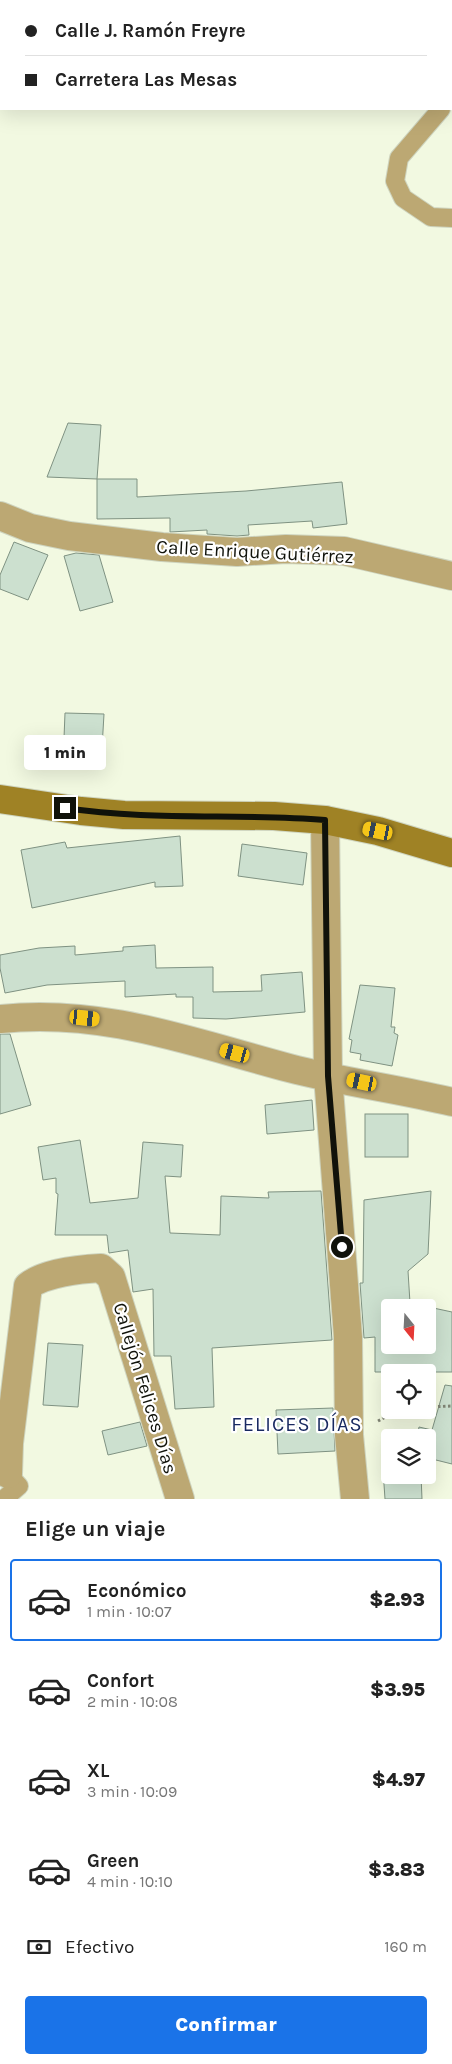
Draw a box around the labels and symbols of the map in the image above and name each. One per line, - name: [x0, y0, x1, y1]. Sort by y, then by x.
- street label: Calle Enrique Gutiérrez: [156, 536, 354, 568]
- callout: 1 min: [24, 736, 106, 770]
- route end: [54, 797, 76, 819]
- car: [361, 821, 394, 841]
- car: [69, 1009, 100, 1027]
- car: [218, 1042, 251, 1064]
- car: [345, 1072, 378, 1092]
- route start: [331, 1236, 353, 1258]
- north arrow: [381, 1299, 436, 1354]
- street label: Callejón Felices Días: [109, 1300, 182, 1476]
- district label: FELICES DÍAS: [231, 1412, 363, 1436]

